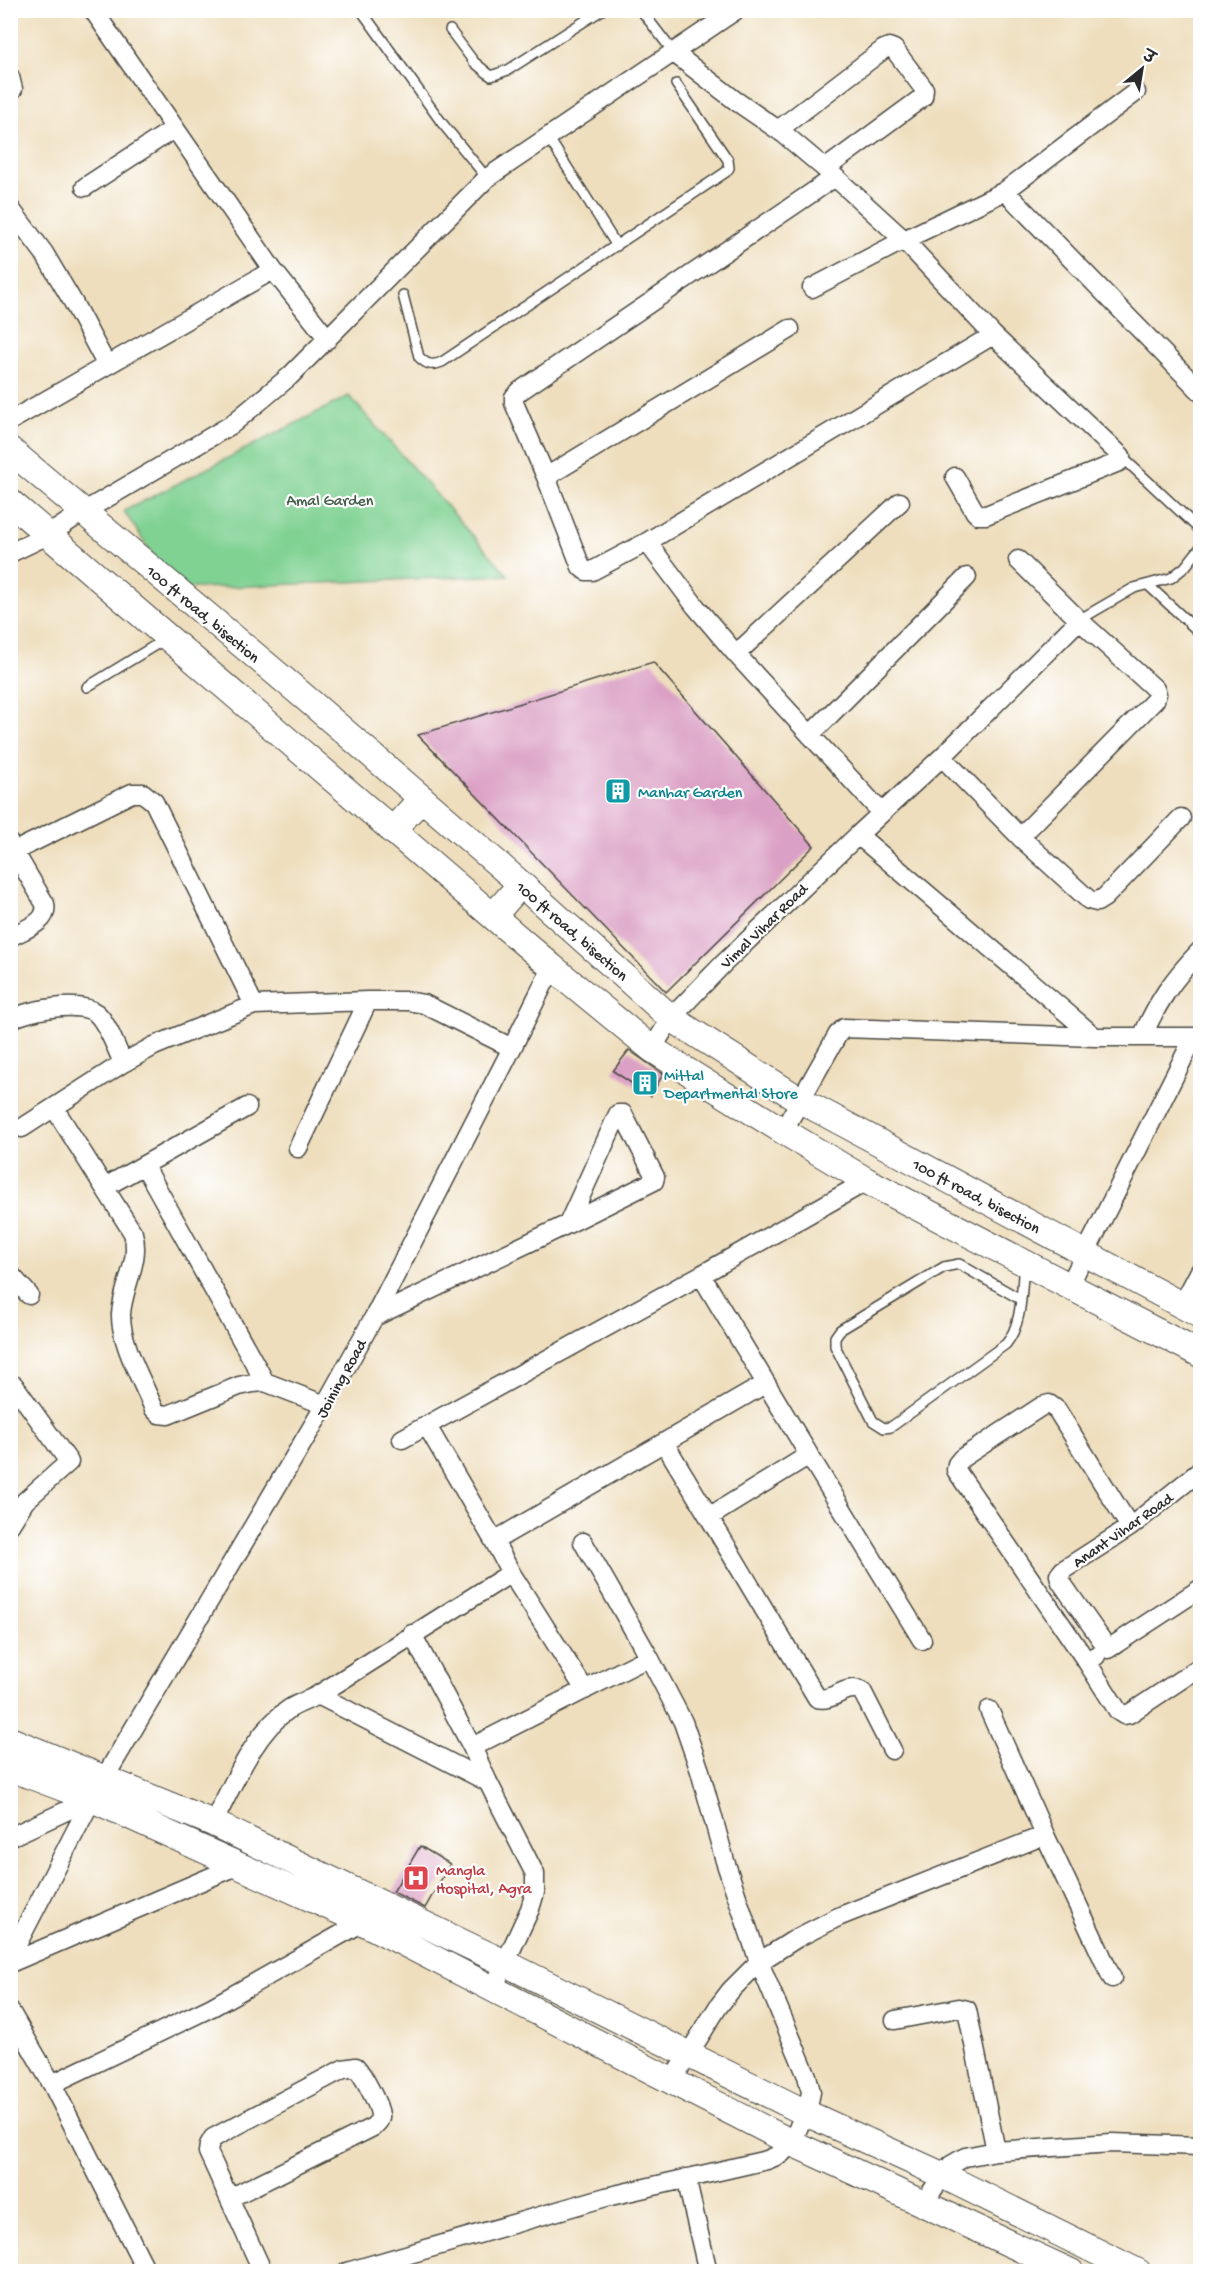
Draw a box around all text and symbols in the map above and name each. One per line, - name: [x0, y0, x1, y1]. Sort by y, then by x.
- north arrow: [1112, 39, 1172, 99]
- text: उ: [1137, 47, 1158, 71]
- park label: Amal Garden: [287, 493, 374, 512]
- street label: 100 ft road, bisection: [140, 562, 263, 669]
- building icon: Manhar Garden: [603, 776, 633, 806]
- place label: Manhar Garden: [638, 785, 743, 804]
- street label: 100 ft road, bisection: [510, 878, 631, 987]
- street label: Vimal Vihar Road: [717, 880, 814, 975]
- building icon: Mittal Departmental Store: [630, 1068, 660, 1098]
- place label: Mittal Departmental Store: [663, 1068, 799, 1105]
- street label: 100 ft road, bisection: [907, 1156, 1043, 1240]
- street label: Joining Road: [314, 1336, 373, 1422]
- street label: Anant Vihar Road: [1070, 1489, 1179, 1574]
- hospital icon: Mangla Hospital, Agra: [401, 1863, 431, 1893]
- place label: Mangla Hospital, Agra: [436, 1863, 533, 1900]

